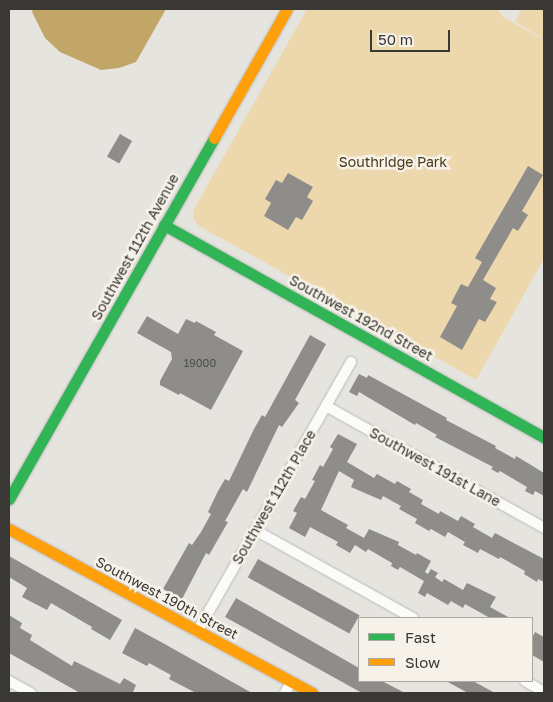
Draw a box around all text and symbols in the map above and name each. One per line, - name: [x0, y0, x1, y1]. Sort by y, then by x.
- scale bar: [373, 20, 453, 52]
- text: 50 m: [378, 30, 413, 48]
- park label: Southridge Park: [339, 154, 447, 170]
- street label: Southwest 112th Avenue: [88, 171, 182, 323]
- street label: Southwest 192nd Street: [286, 272, 436, 364]
- house number: 19000: [184, 356, 216, 370]
- street label: Southwest 191st Lane: [367, 424, 503, 510]
- street label: Southwest 112th Place: [229, 427, 319, 567]
- street label: Southwest 190th Street: [93, 553, 241, 643]
- legend: [358, 617, 533, 682]
- text: Fast: [405, 628, 436, 646]
- text: Slow: [405, 653, 440, 671]

